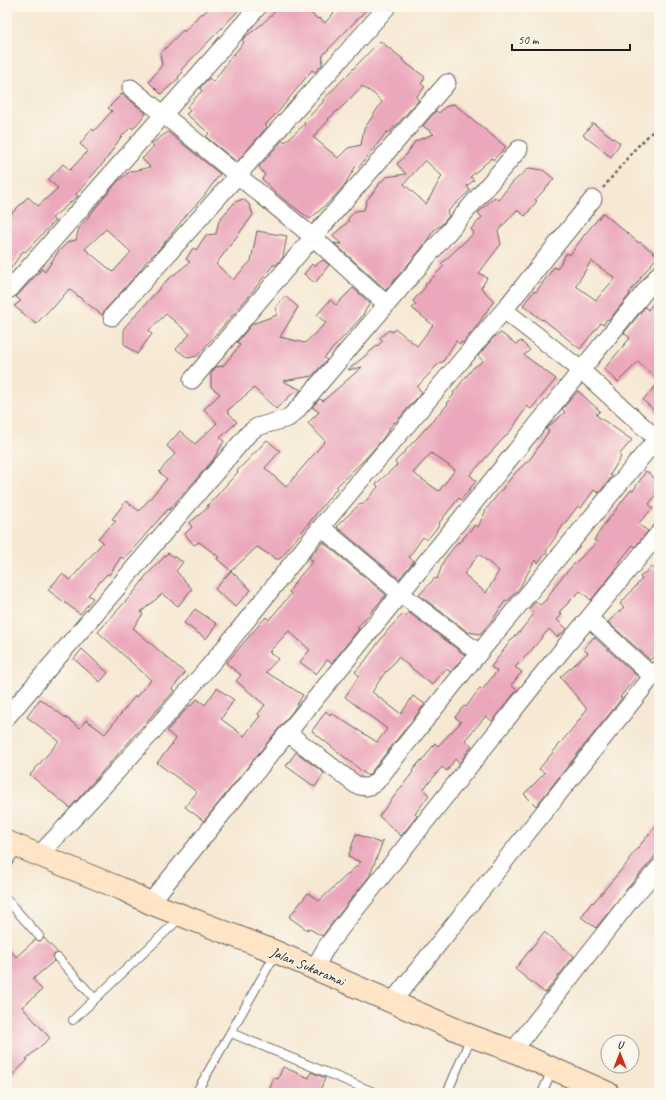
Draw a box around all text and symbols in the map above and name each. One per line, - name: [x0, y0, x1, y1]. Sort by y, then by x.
- scale bar: [512, 26, 630, 52]
- text: 50 m: [518, 32, 540, 48]
- street label: Jalan Sukaramai: [267, 943, 350, 991]
- north arrow: [600, 1034, 640, 1074]
- text: U: [617, 1037, 625, 1051]

